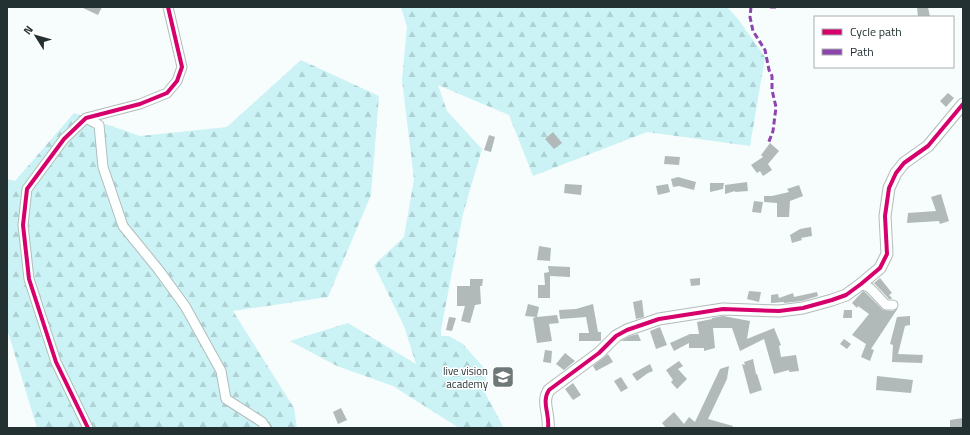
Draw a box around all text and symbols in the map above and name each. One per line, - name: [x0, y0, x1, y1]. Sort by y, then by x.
- north arrow: [16, 16, 56, 56]
- legend: [814, 16, 954, 68]
- text: N: [19, 22, 37, 38]
- text: Cycle path: [850, 22, 902, 41]
- text: Path: [850, 42, 874, 61]
- place label: live vision academy: [443, 363, 489, 392]
- school or university icon: live vision academy: [490, 364, 516, 390]

